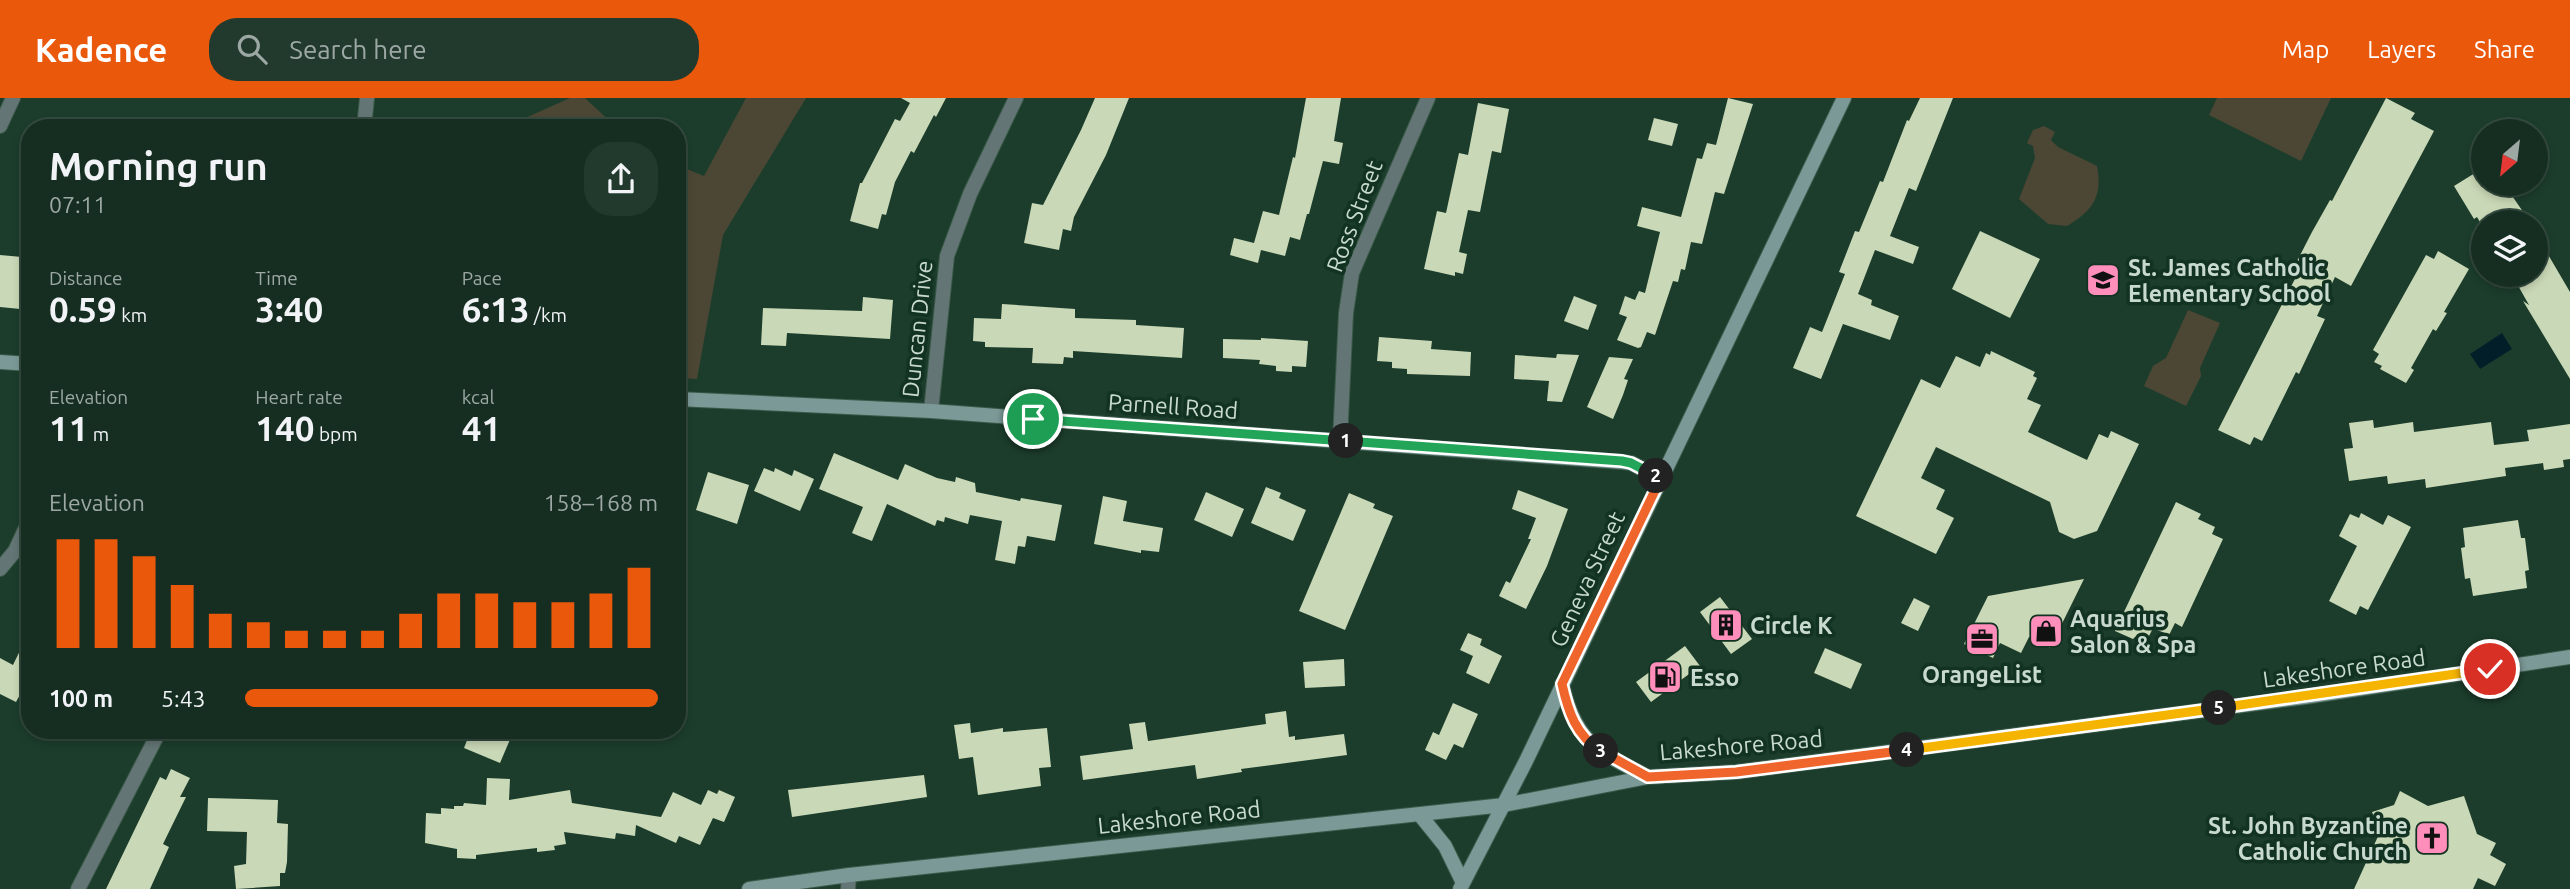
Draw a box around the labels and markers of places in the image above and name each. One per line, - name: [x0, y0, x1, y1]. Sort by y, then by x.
- place label: St. James Catholic Elementary School: [2128, 255, 2331, 306]
- school or university icon: St. James Catholic Elementary School: [2084, 261, 2122, 299]
- pin: [1003, 389, 1063, 449]
- pin: 1: [1328, 424, 1364, 458]
- pin: 2: [1638, 458, 1674, 494]
- building icon: Circle K: [1707, 606, 1745, 644]
- place label: Aquarius Salon & Spa: [2070, 606, 2196, 657]
- shop icon: Aquarius Salon & Spa: [2027, 612, 2065, 650]
- place label: Circle K: [1750, 613, 1833, 638]
- office icon: OrangeList: [1963, 620, 2001, 658]
- pin: [2460, 639, 2520, 699]
- fuel station icon: Esso: [1646, 658, 1684, 696]
- place label: OrangeList: [1922, 662, 2042, 687]
- place label: Esso: [1690, 665, 1739, 690]
- pin: 5: [2202, 690, 2236, 726]
- pin: 4: [1890, 732, 1924, 768]
- pin: 3: [1584, 734, 1618, 768]
- place label: St. John Byzantine Catholic Church: [2208, 813, 2408, 864]
- church icon: St. John Byzantine Catholic Church: [2413, 819, 2451, 857]

